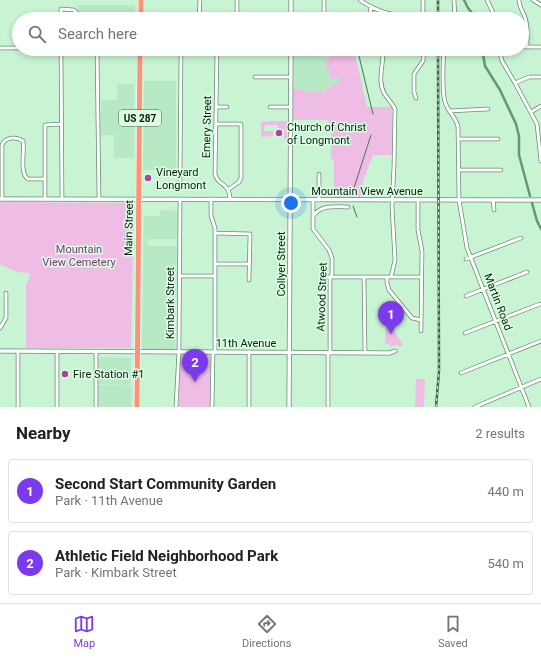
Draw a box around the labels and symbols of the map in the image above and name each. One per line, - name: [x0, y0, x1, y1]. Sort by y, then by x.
- street label: Emery Street: [200, 95, 214, 158]
- road number: US 287: [119, 110, 161, 126]
- place label: Church of Christ of Longmont: [287, 121, 367, 147]
- marker: Church of Christ of Longmont: [274, 128, 284, 138]
- place label: Vineyard Longmont: [156, 166, 206, 192]
- marker: Vineyard Longmont: [143, 173, 153, 183]
- street label: Mountain View Avenue: [311, 185, 423, 198]
- your location: [281, 193, 301, 213]
- street label: Main Street: [122, 199, 136, 256]
- street label: Collyer Street: [275, 231, 288, 297]
- park label: Mountain View Cemetery: [42, 243, 117, 269]
- street label: Atwood Street: [314, 262, 330, 332]
- street label: Kimbark Street: [164, 266, 177, 339]
- street label: Martin Road: [481, 272, 515, 332]
- pin: 1: [378, 301, 404, 334]
- street label: 11th Avenue: [216, 337, 277, 350]
- pin: 2: [182, 349, 208, 382]
- place label: Fire Station #1: [73, 368, 144, 381]
- marker: Fire Station #1: [60, 369, 70, 379]

